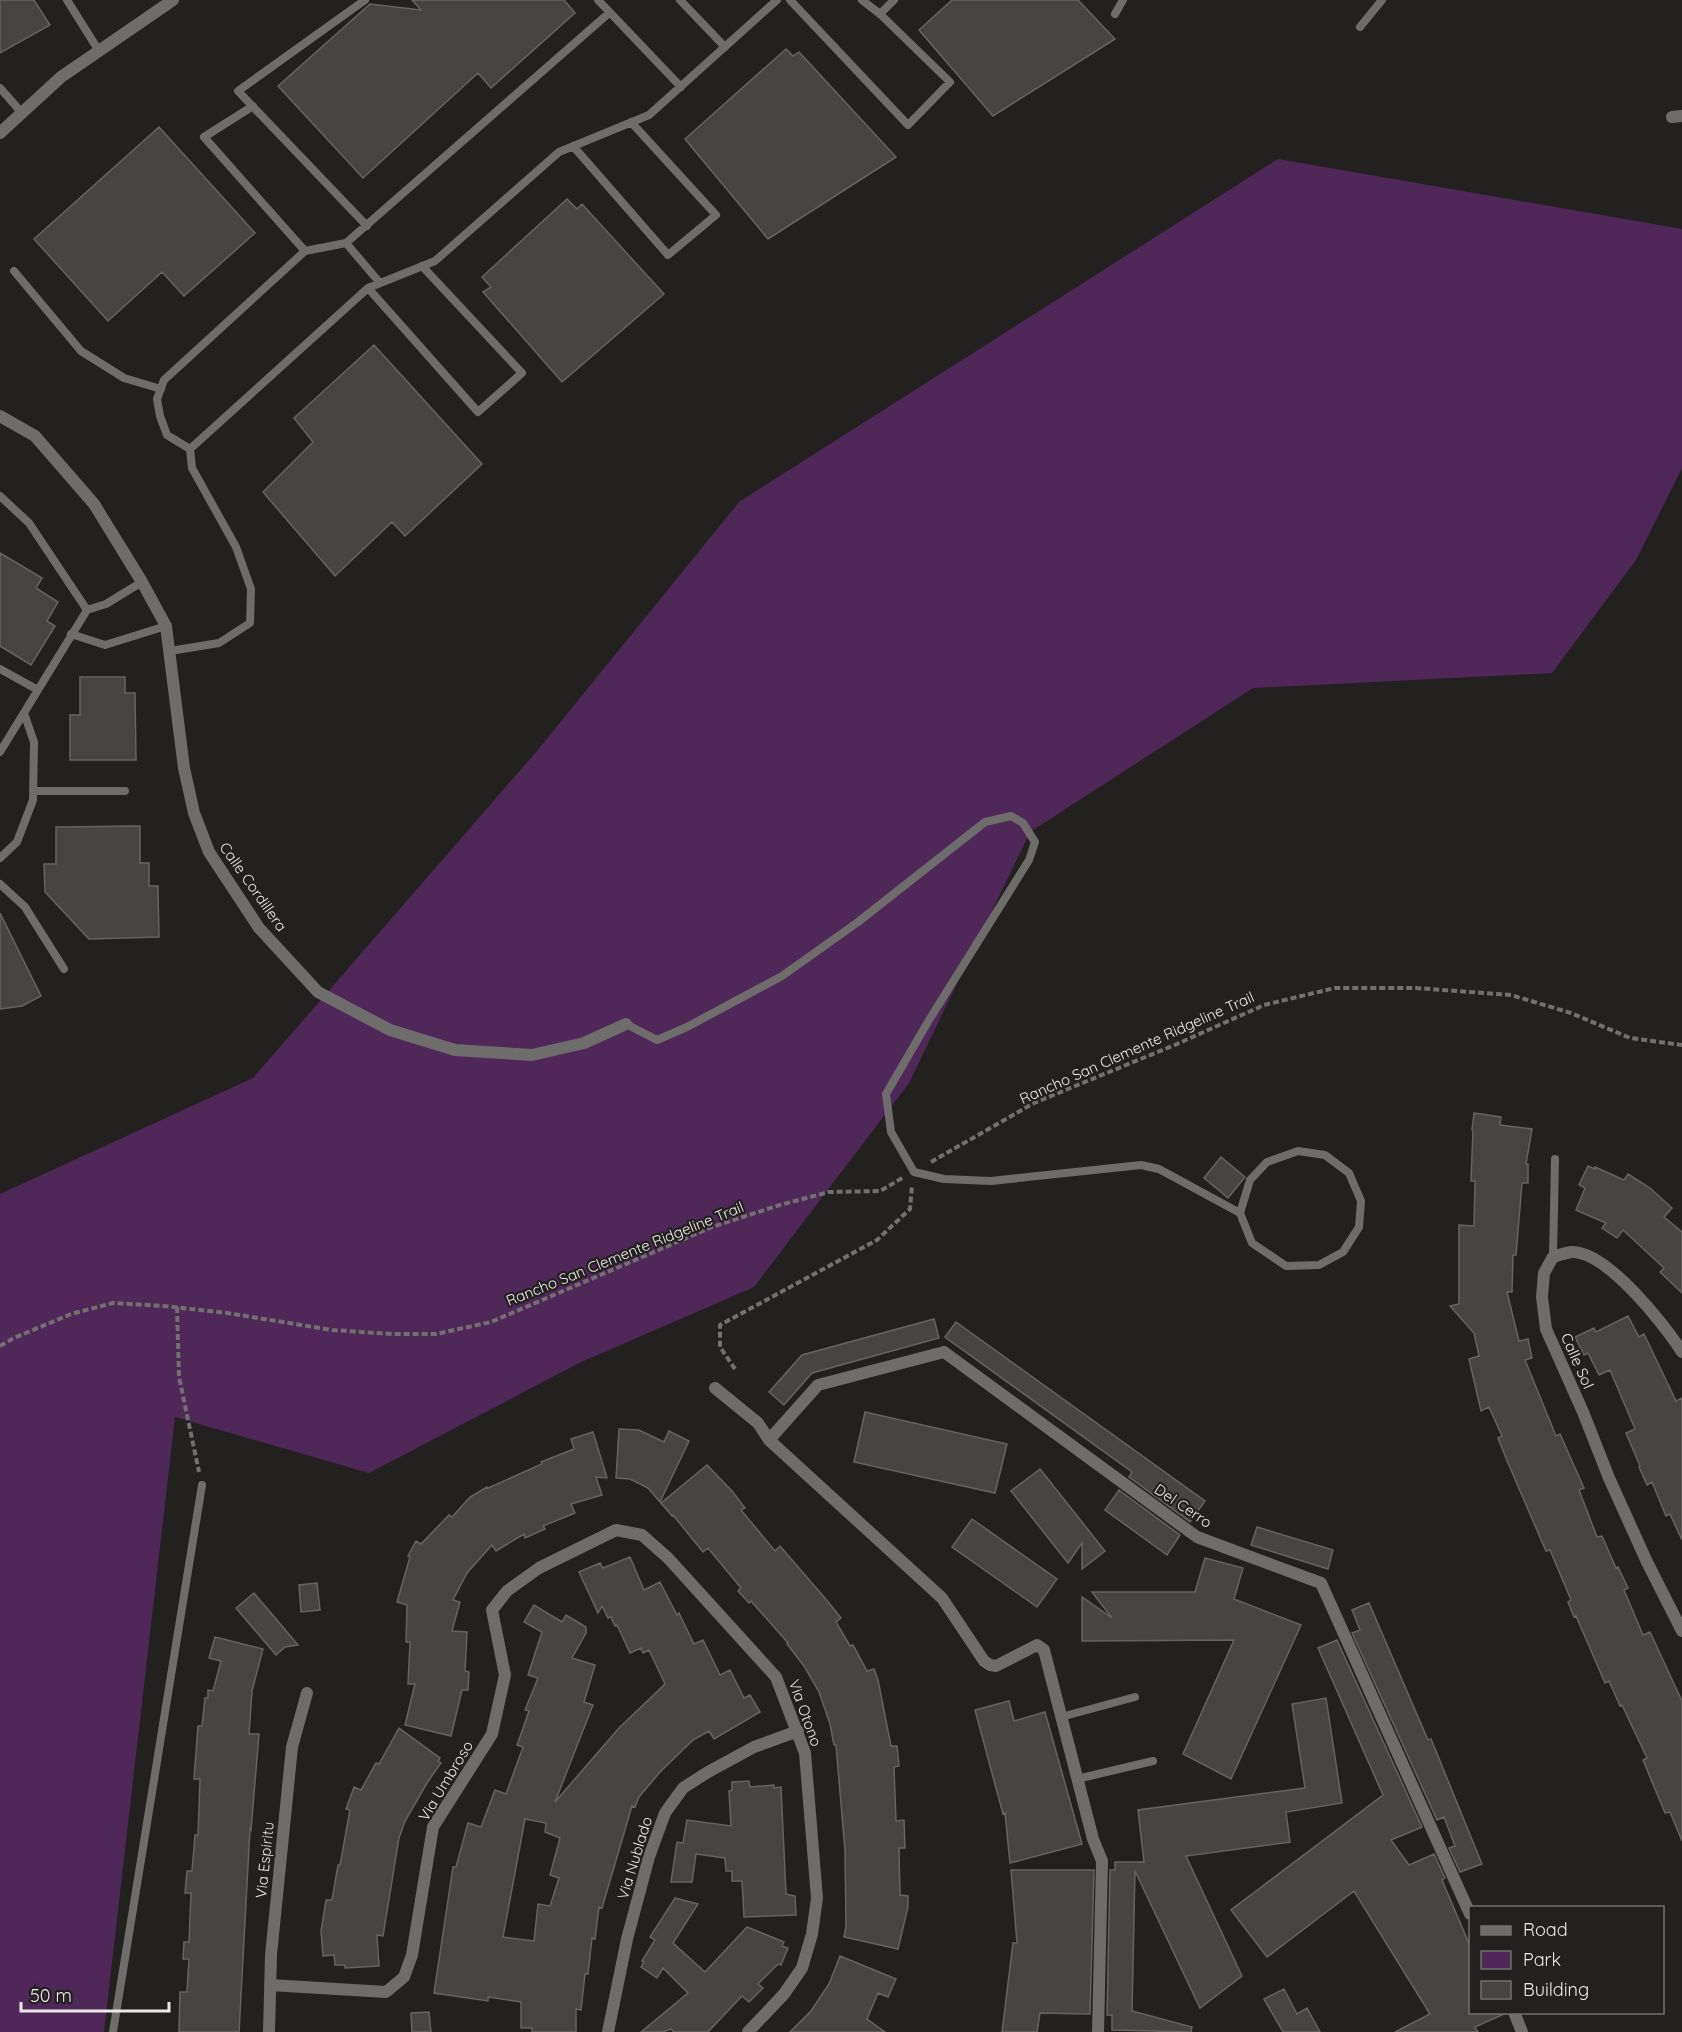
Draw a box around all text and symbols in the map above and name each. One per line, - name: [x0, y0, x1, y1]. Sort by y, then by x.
- street label: Calle Cordillera: [216, 838, 291, 935]
- street label: Rancho San Clemente Ridgeline Trail: [1017, 987, 1257, 1108]
- street label: Rancho San Clemente Ridgeline Trail: [503, 1197, 747, 1310]
- street label: Calle Sol: [1557, 1330, 1598, 1392]
- street label: Del Cerro: [1151, 1479, 1216, 1532]
- street label: Via Otono: [785, 1677, 826, 1749]
- street label: Via Umbroso: [414, 1737, 477, 1824]
- street label: Via Nublado: [613, 1814, 656, 1902]
- street label: Via Espiritu: [251, 1821, 278, 1899]
- legend: [1469, 1906, 1664, 2014]
- text: Road: [1523, 1918, 1568, 1941]
- text: Park: [1523, 1948, 1561, 1971]
- scale bar: [21, 1975, 170, 2013]
- text: Building: [1523, 1978, 1589, 2001]
- text: 50 m: [30, 1984, 72, 2007]

